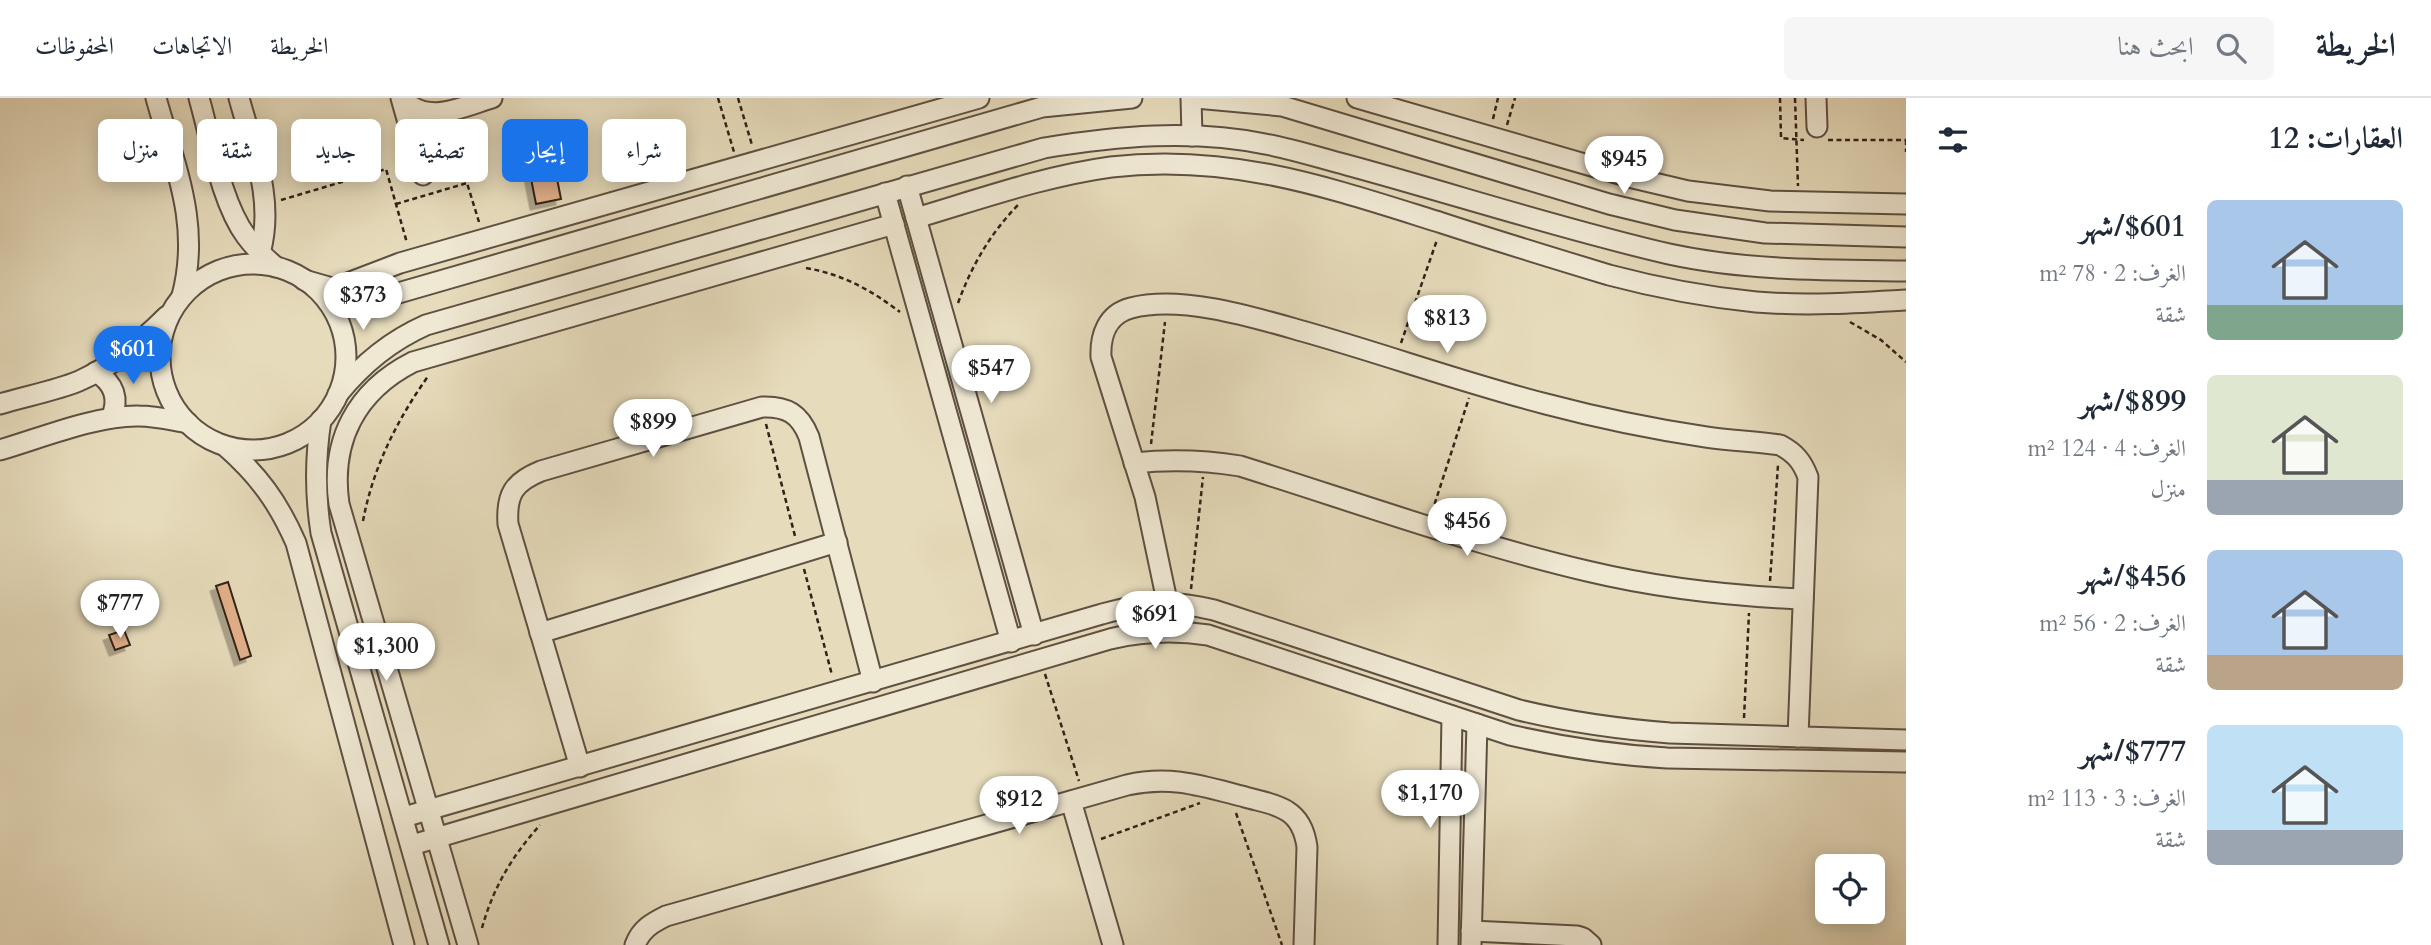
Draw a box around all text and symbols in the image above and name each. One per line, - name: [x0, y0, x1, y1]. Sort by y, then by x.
- search box: [1784, 17, 2274, 80]
- text: الخريطة: [2316, 23, 2396, 68]
- text: ابحث هنا: [2117, 29, 2194, 64]
- icon: search: [2212, 29, 2250, 67]
- text: المحفوظات: [35, 30, 114, 63]
- text: الاتجاهات: [152, 30, 232, 63]
- text: الخريطة: [270, 30, 329, 63]
- text: العقارات: 12: [2268, 118, 2403, 159]
- chip: منزل: [98, 119, 183, 182]
- chip: شقة: [197, 119, 277, 182]
- chip: جديد: [291, 119, 381, 182]
- chip: تصفية: [395, 119, 488, 182]
- chip: إيجار: [502, 119, 588, 182]
- chip: شراء: [602, 119, 686, 182]
- icon: filters: [1934, 121, 1972, 159]
- pin: $945: [1583, 136, 1665, 196]
- text: $945: [1600, 143, 1648, 174]
- text: $601/شهر: [2080, 206, 2186, 247]
- icon: home: [2263, 228, 2347, 312]
- text: الغرف: 2 · 78 m²: [2039, 258, 2186, 289]
- pin: $373: [322, 272, 404, 332]
- text: $373: [339, 279, 387, 310]
- pin: $813: [1406, 296, 1488, 355]
- text: شقة: [2156, 299, 2186, 330]
- text: $813: [1423, 302, 1471, 333]
- pin: $601: [92, 327, 174, 386]
- text: $601: [109, 333, 157, 364]
- pin: $547: [950, 345, 1032, 405]
- text: $547: [967, 352, 1015, 383]
- text: $899/شهر: [2080, 381, 2186, 422]
- pin: $899: [612, 400, 694, 459]
- icon: home: [2263, 403, 2347, 487]
- text: $899: [629, 406, 677, 437]
- text: الغرف: 4 · 124 m²: [2027, 433, 2186, 464]
- text: منزل: [2151, 474, 2186, 505]
- pin: $456: [1426, 498, 1508, 558]
- text: $456: [1443, 505, 1491, 536]
- text: $456/شهر: [2080, 556, 2186, 597]
- icon: home: [2263, 578, 2347, 662]
- pin: $777: [79, 580, 161, 640]
- text: $777: [96, 587, 144, 618]
- pin: $691: [1114, 592, 1196, 651]
- text: $691: [1131, 598, 1179, 629]
- text: الغرف: 2 · 56 m²: [2039, 608, 2186, 639]
- pin: $1,300: [329, 624, 443, 683]
- text: $1,300: [353, 630, 419, 661]
- text: شقة: [2156, 649, 2186, 680]
- text: $777/شهر: [2080, 731, 2186, 772]
- icon: home: [2263, 753, 2347, 837]
- pin: $1,170: [1373, 770, 1487, 830]
- pin: $912: [978, 776, 1060, 836]
- text: $1,170: [1397, 777, 1463, 808]
- text: $912: [995, 783, 1043, 814]
- text: الغرف: 3 · 113 m²: [2027, 783, 2186, 814]
- text: شقة: [2156, 824, 2186, 855]
- map controls: [1815, 854, 1885, 924]
- button: locate: [1815, 854, 1885, 924]

